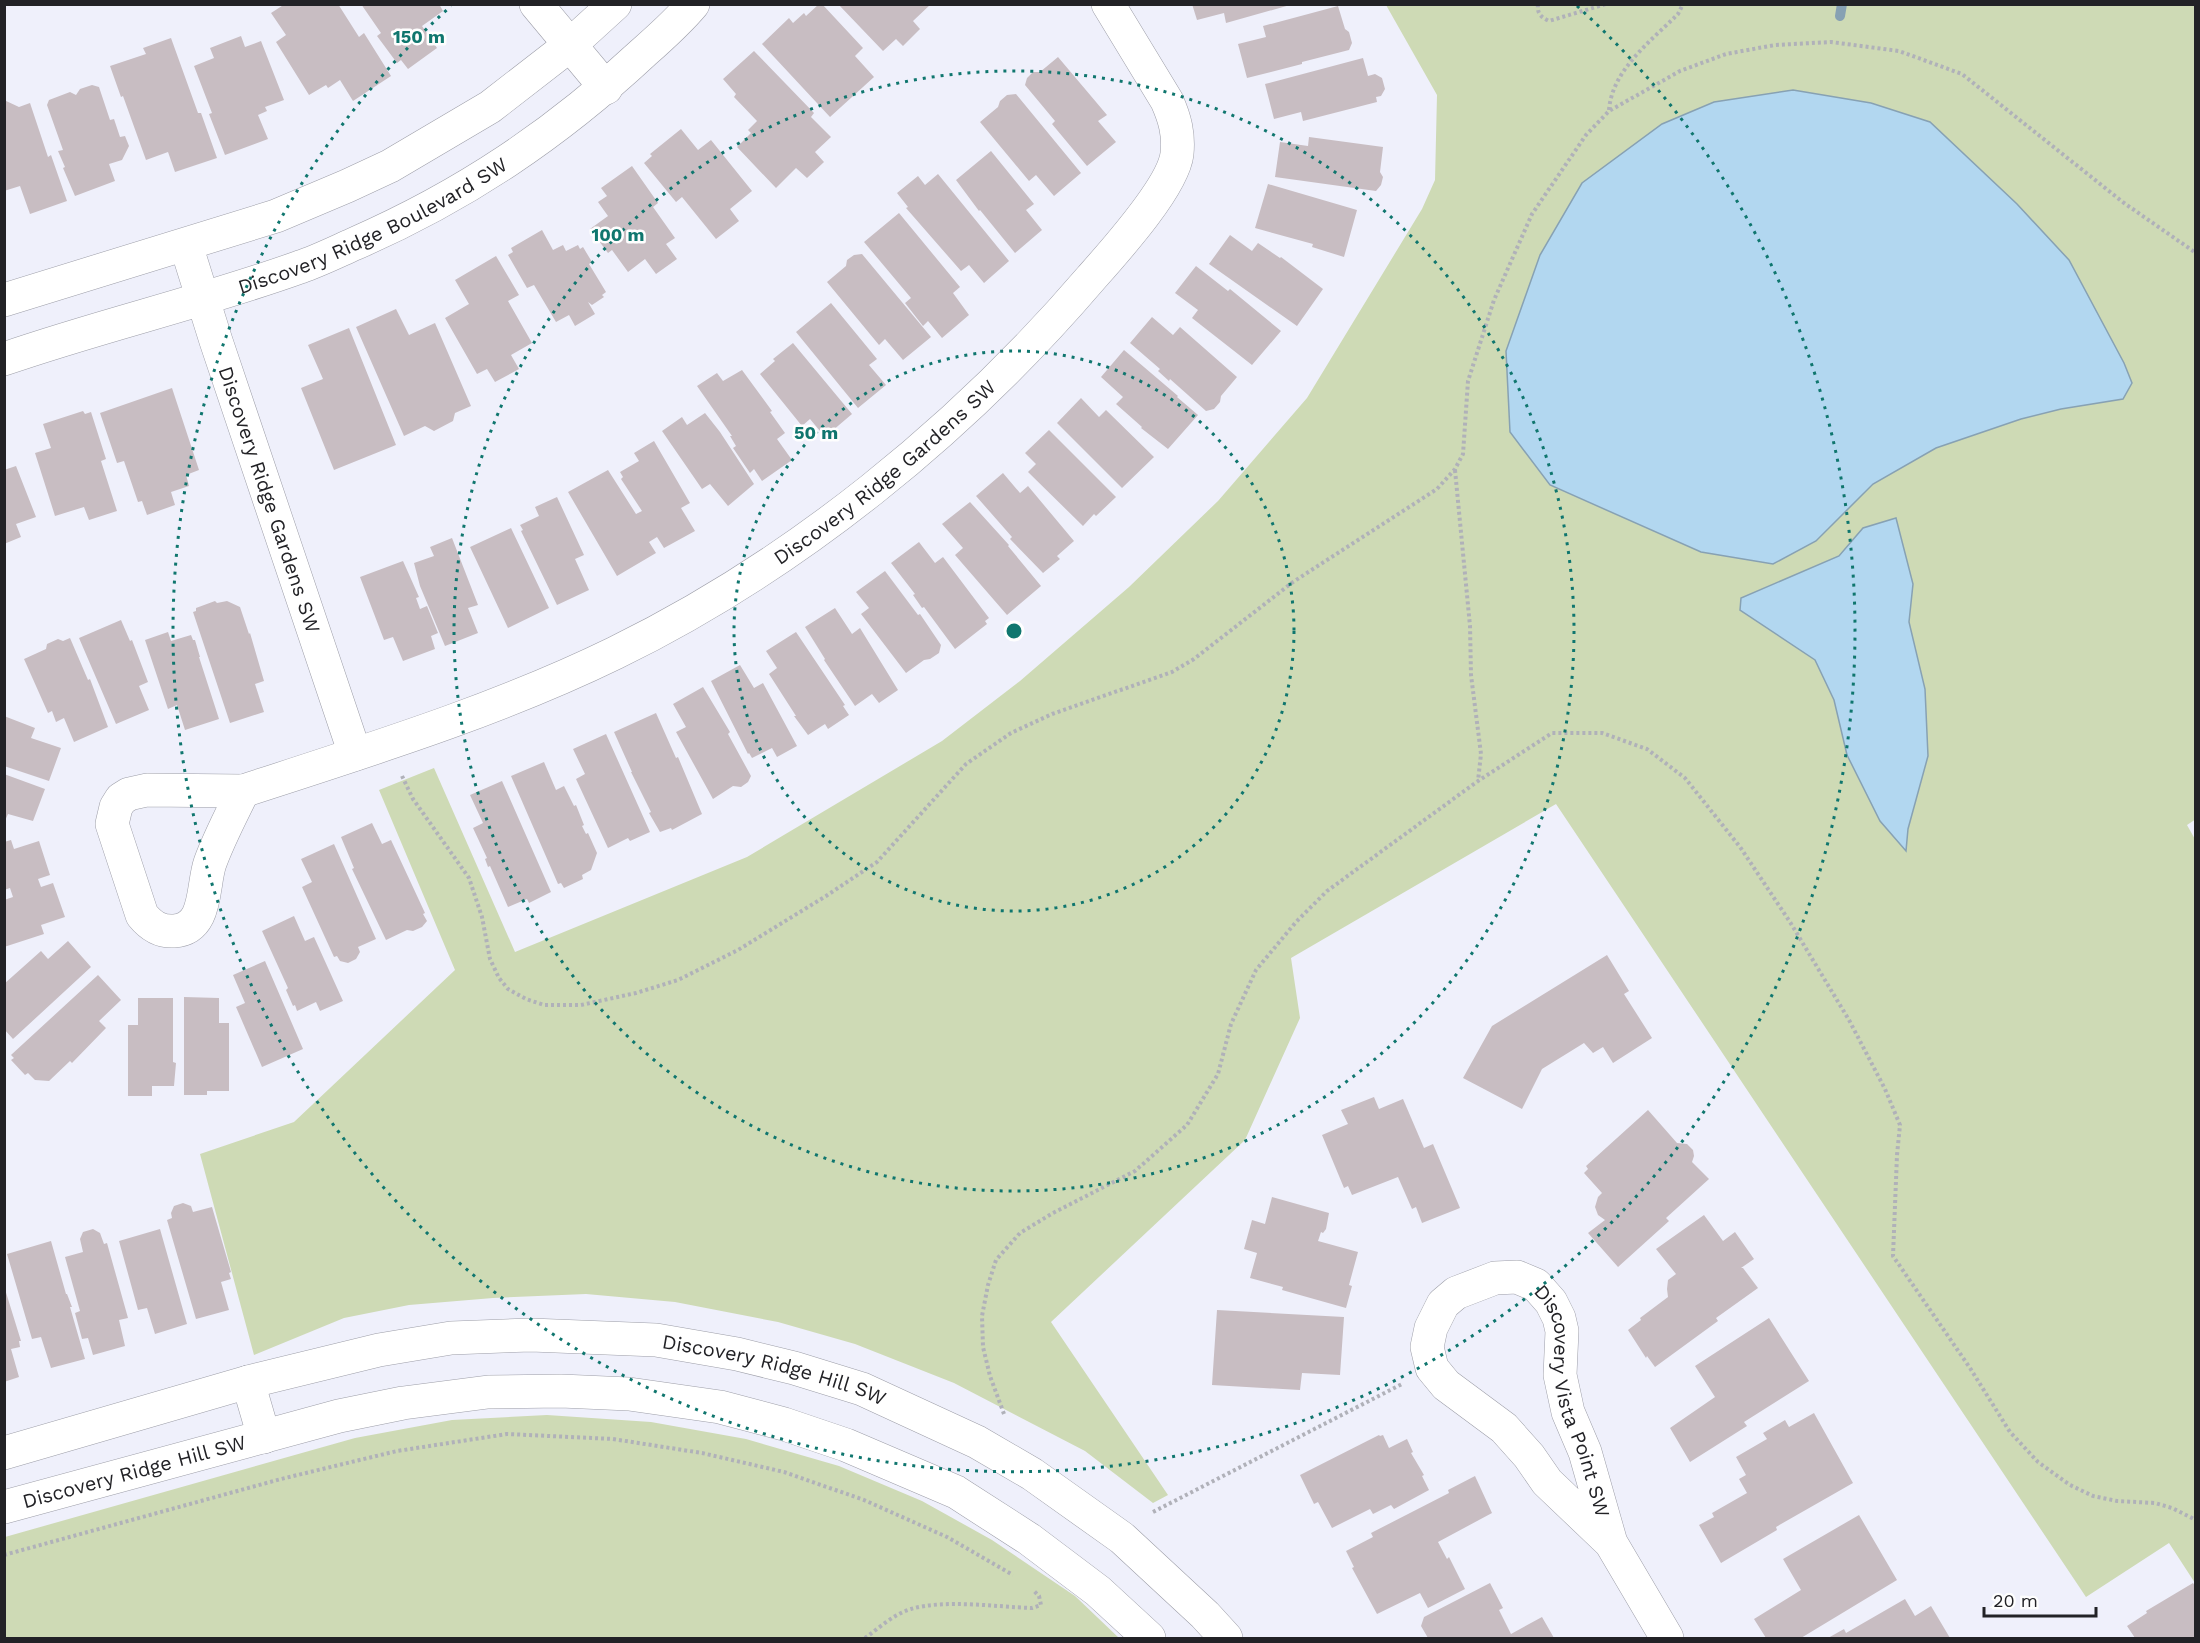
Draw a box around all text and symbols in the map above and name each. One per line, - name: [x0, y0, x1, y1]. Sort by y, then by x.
- text: 150 m: [393, 26, 445, 47]
- street label: Discovery Ridge Boulevard SW: [235, 152, 512, 299]
- text: 100 m: [591, 224, 645, 245]
- street label: Discovery Ridge Gardens SW: [213, 363, 325, 636]
- street label: Discovery Ridge Gardens SW: [769, 375, 1001, 570]
- text: 50 m: [794, 422, 838, 443]
- centre of rings: [1004, 621, 1024, 641]
- street label: Discovery Vista Point SW: [1529, 1280, 1615, 1520]
- street label: Discovery Ridge Hill SW: [660, 1329, 890, 1410]
- street label: Discovery Ridge Hill SW: [20, 1430, 249, 1513]
- scale bar: [1984, 1580, 2096, 1618]
- text: 20 m: [1993, 1590, 2038, 1611]

